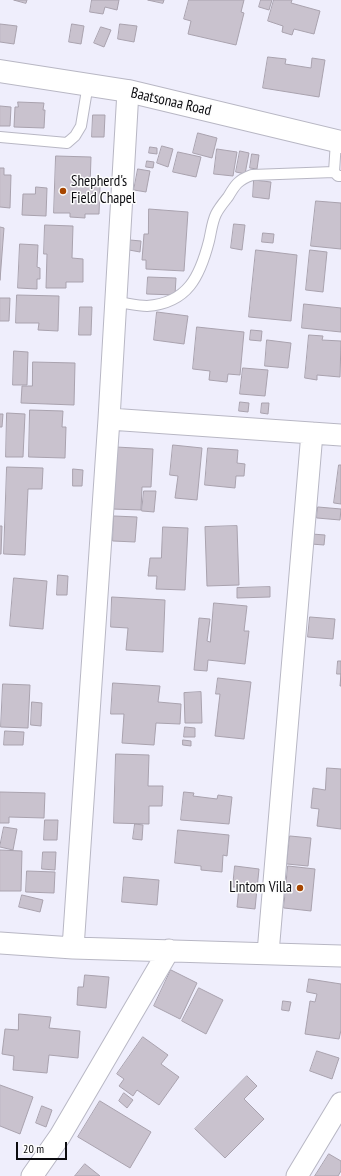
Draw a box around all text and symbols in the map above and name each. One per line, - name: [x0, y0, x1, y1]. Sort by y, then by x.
- street label: Baatsonaa Road: [129, 84, 213, 120]
- place label: Shepherd's Field Chapel: [71, 173, 135, 208]
- marker: Shepherd's Field Chapel: [58, 186, 68, 196]
- place label: Lintom Villa: [229, 879, 292, 897]
- marker: Lintom Villa: [295, 883, 305, 893]
- scale bar: [18, 1134, 69, 1160]
- text: 20 m: [23, 1141, 44, 1156]

